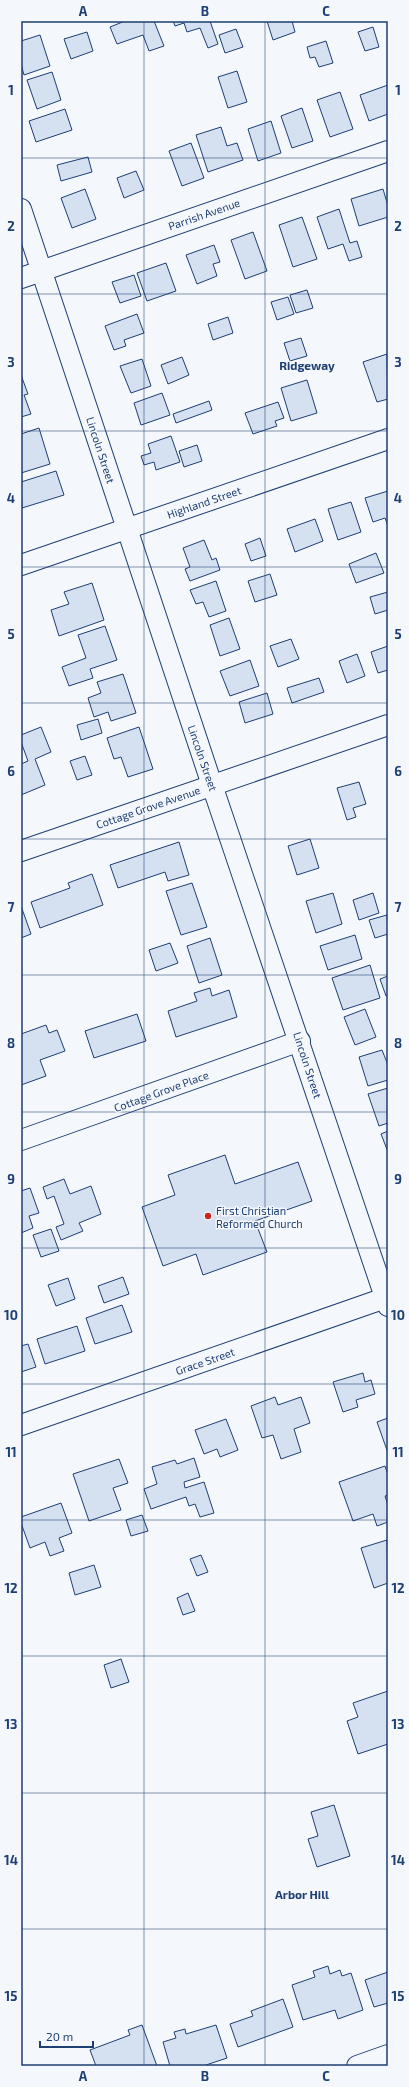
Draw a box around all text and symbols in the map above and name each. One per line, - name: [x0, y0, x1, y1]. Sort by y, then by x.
- text: A: [79, 3, 88, 19]
- text: B: [201, 3, 209, 19]
- text: C: [322, 3, 330, 19]
- text: 1: [8, 82, 14, 98]
- text: 1: [395, 82, 401, 98]
- street label: Parrish Avenue: [166, 196, 242, 232]
- text: 2: [7, 218, 15, 234]
- text: 2: [394, 218, 402, 234]
- text: 3: [7, 354, 15, 370]
- text: 3: [394, 354, 402, 370]
- district label: Ridgeway: [279, 358, 335, 373]
- street label: Lincoln Street: [84, 415, 118, 485]
- street label: Highland Street: [165, 483, 243, 521]
- text: 4: [7, 490, 15, 506]
- text: 4: [394, 490, 402, 506]
- text: 5: [7, 626, 15, 642]
- text: 5: [394, 626, 402, 642]
- street label: Lincoln Street: [186, 723, 220, 793]
- text: 6: [7, 763, 15, 779]
- text: 6: [394, 763, 402, 779]
- street label: Cottage Grove Avenue: [94, 783, 202, 831]
- text: 7: [8, 899, 15, 915]
- text: 7: [395, 899, 402, 915]
- street label: Lincoln Street: [291, 1030, 325, 1100]
- text: 8: [7, 1035, 15, 1051]
- text: 8: [394, 1035, 402, 1051]
- street label: Cottage Grove Place: [112, 1068, 210, 1114]
- text: 9: [7, 1171, 15, 1187]
- text: 9: [394, 1171, 402, 1187]
- place label: First Christian Reformed Church: [216, 1204, 303, 1230]
- marker: First Christian Reformed Church: [203, 1211, 213, 1221]
- text: 10: [4, 1307, 18, 1323]
- text: 10: [391, 1307, 405, 1323]
- street label: Grace Street: [174, 1345, 236, 1377]
- text: 11: [5, 1444, 17, 1460]
- text: 11: [392, 1444, 404, 1460]
- text: 12: [4, 1580, 18, 1596]
- text: 12: [391, 1580, 405, 1596]
- text: 13: [5, 1716, 18, 1732]
- text: 13: [392, 1716, 405, 1732]
- text: 14: [4, 1852, 18, 1868]
- text: 14: [391, 1852, 405, 1868]
- district label: Arbor Hill: [275, 1887, 329, 1901]
- text: 15: [5, 1988, 17, 2004]
- text: 15: [392, 1988, 404, 2004]
- scale bar: [40, 2023, 93, 2049]
- text: 20 m: [46, 2029, 73, 2043]
- text: A: [79, 2068, 88, 2084]
- text: B: [201, 2068, 209, 2084]
- text: C: [322, 2068, 330, 2084]

